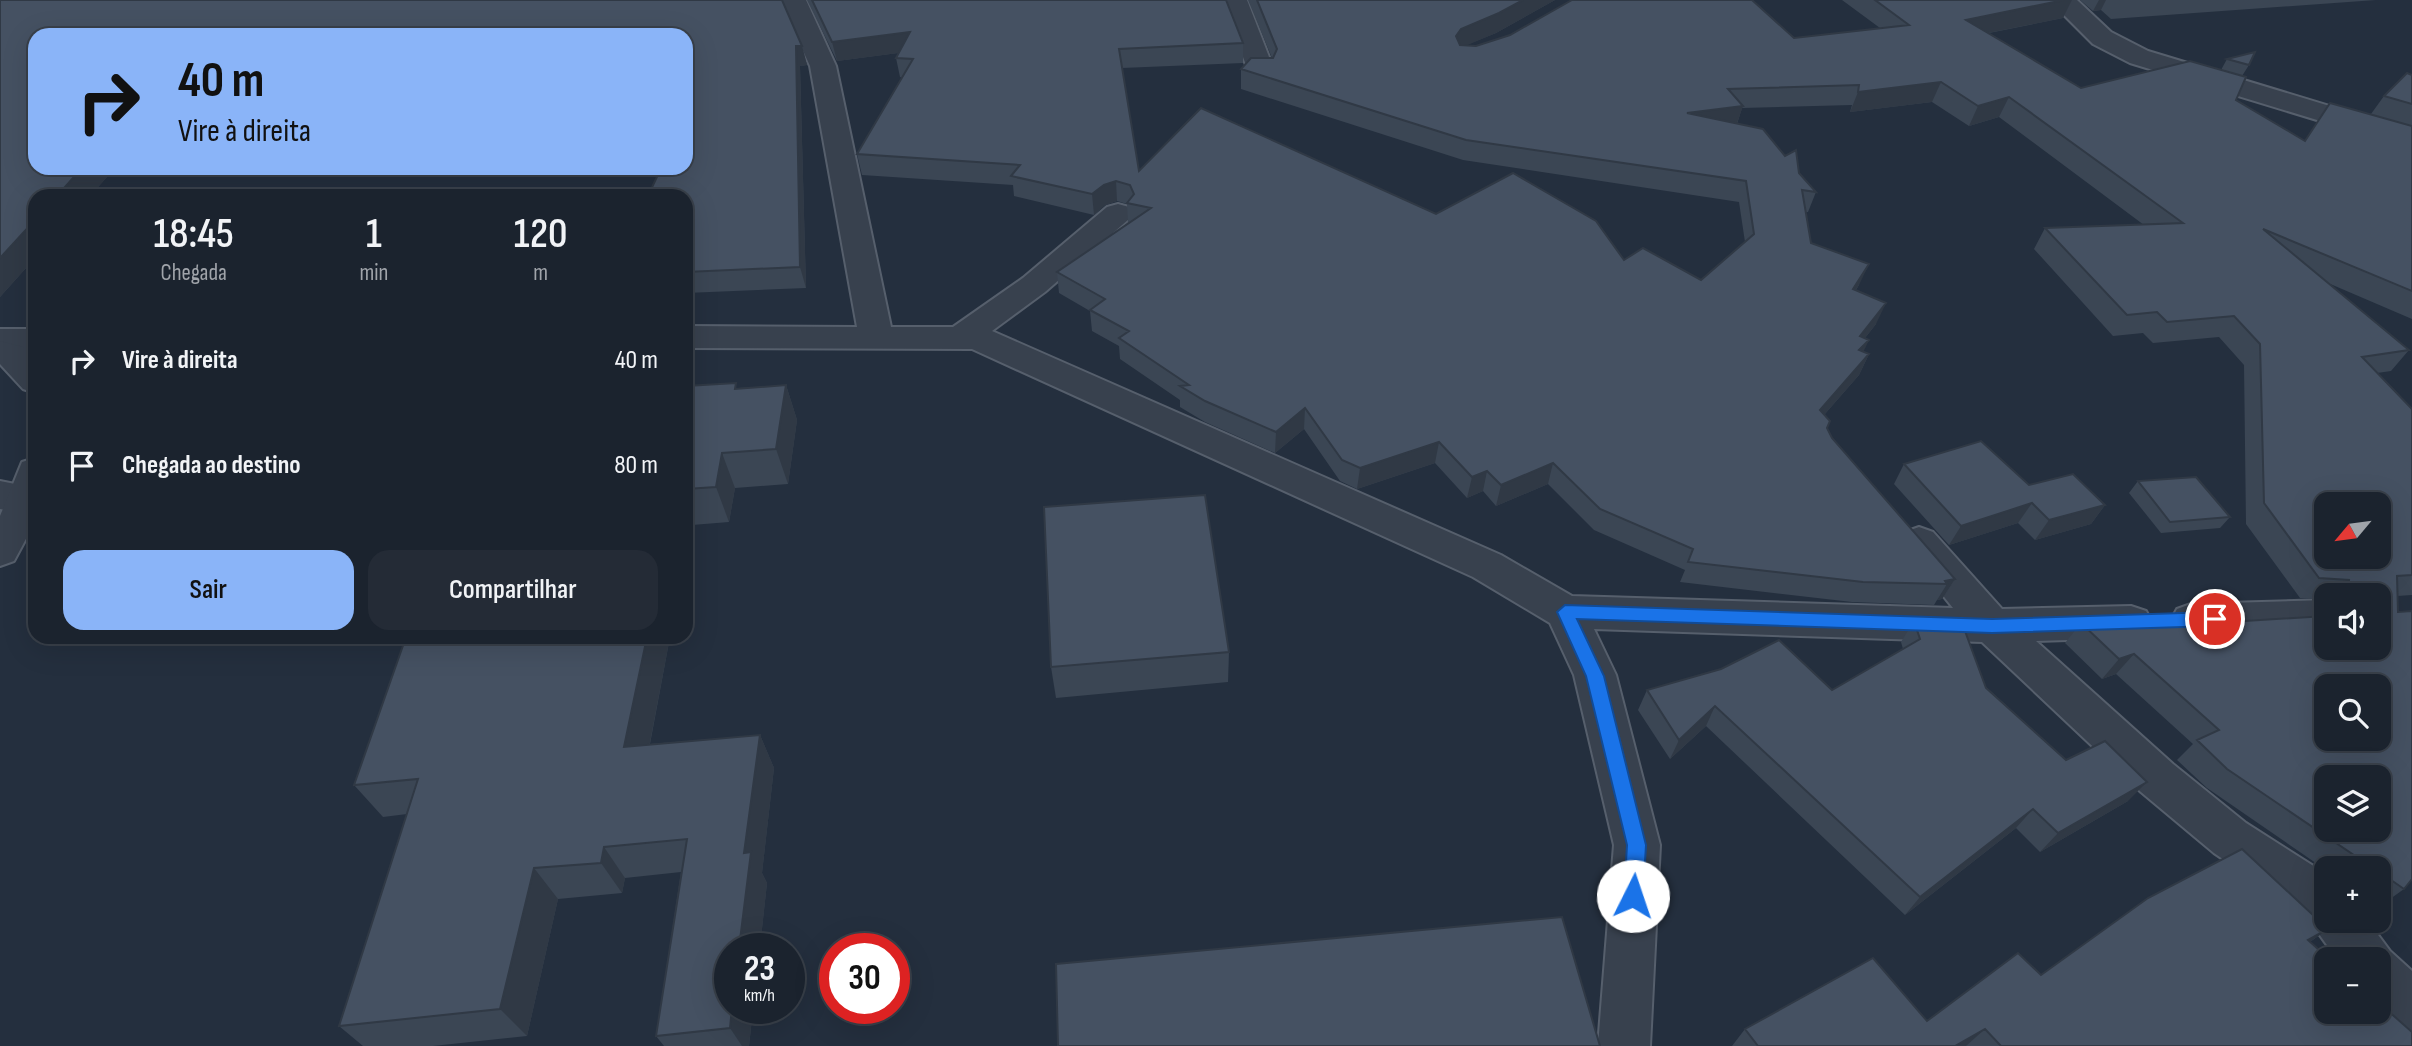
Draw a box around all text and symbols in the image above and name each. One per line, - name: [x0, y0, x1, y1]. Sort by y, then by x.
- text: 40 m: [178, 52, 264, 111]
- icon: right: [63, 56, 154, 147]
- text: Vire à direita: [178, 112, 311, 151]
- text: 18:45: [154, 209, 234, 260]
- text: 1: [366, 209, 382, 260]
- text: 120: [514, 209, 567, 260]
- text: Chegada: [160, 259, 227, 287]
- text: min: [359, 259, 388, 287]
- text: m: [533, 259, 548, 287]
- icon: right: [63, 342, 101, 380]
- text: Vire à direita: [122, 345, 238, 376]
- text: 40 m: [615, 345, 658, 376]
- icon: arrive: [63, 447, 101, 485]
- text: Chegada ao destino: [122, 450, 301, 481]
- text: 80 m: [614, 450, 658, 481]
- north arrow: [2314, 492, 2390, 569]
- map controls: [2314, 492, 2391, 1024]
- button: Sair: [63, 550, 354, 630]
- button: Compartilhar: [368, 550, 658, 630]
- button: sound: [2314, 583, 2391, 660]
- pin: [2185, 589, 2245, 649]
- icon: arrive: [2196, 600, 2234, 638]
- button: search: [2314, 674, 2391, 751]
- button: layers: [2314, 765, 2391, 842]
- button: +: [2314, 856, 2391, 933]
- position arrow: [1596, 859, 1670, 933]
- speed limit sign: 30: [819, 933, 910, 1024]
- button: −: [2314, 947, 2391, 1024]
- text: 23: [744, 948, 775, 991]
- text: km/h: [744, 985, 775, 1006]

